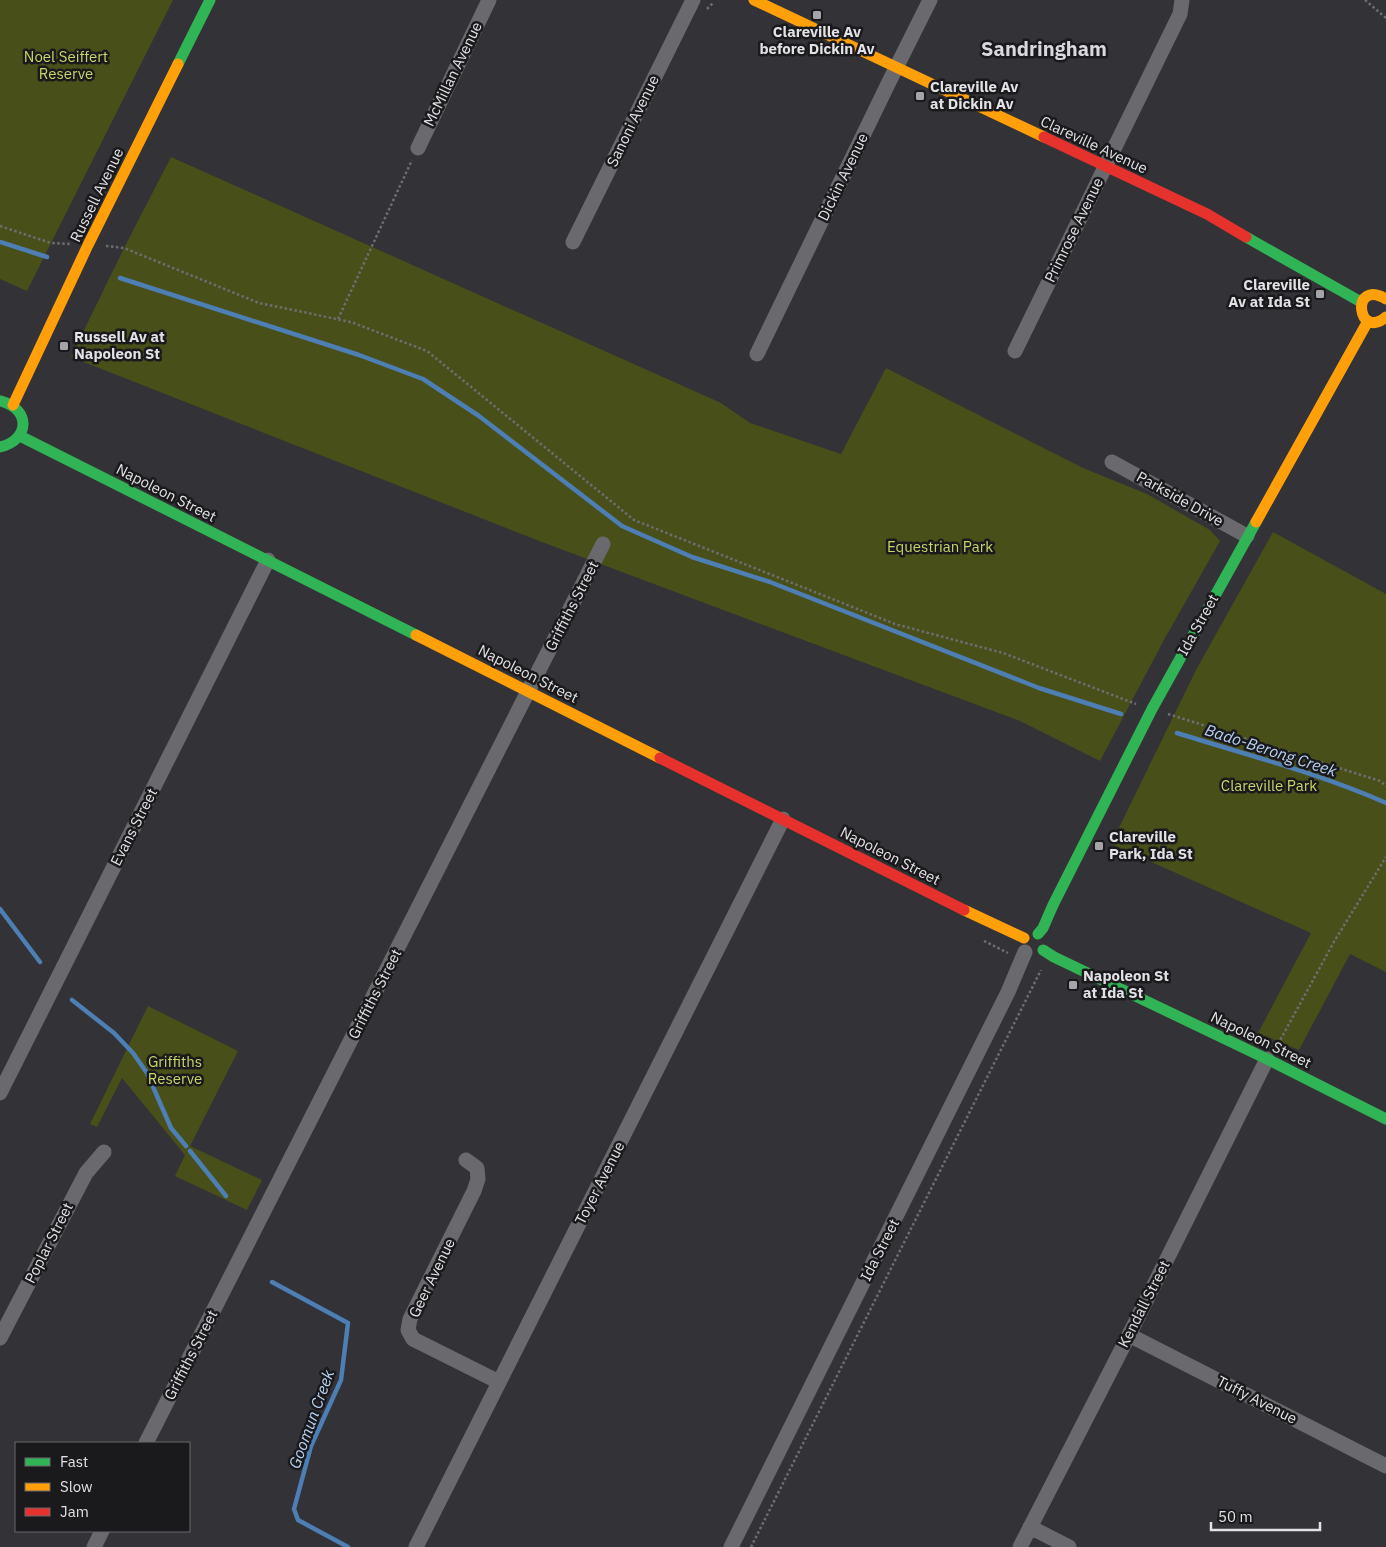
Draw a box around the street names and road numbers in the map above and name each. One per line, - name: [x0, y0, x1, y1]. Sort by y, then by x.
- street label: McMillan Avenue: [419, 18, 486, 129]
- street label: Sanoni Avenue: [602, 72, 663, 170]
- street label: Clareville Avenue: [1038, 111, 1151, 178]
- street label: Dickin Avenue: [813, 130, 872, 224]
- street label: Russell Avenue: [66, 145, 128, 245]
- street label: Primrose Avenue: [1040, 174, 1107, 285]
- street label: Napoleon Street: [113, 459, 219, 526]
- street label: Parkside Drive: [1133, 467, 1227, 530]
- street label: Griffiths Street: [541, 557, 602, 654]
- street label: Ida Street: [1173, 591, 1222, 659]
- street label: Napoleon Street: [475, 640, 581, 707]
- street label: Evans Street: [106, 785, 161, 869]
- street label: Napoleon Street: [837, 822, 943, 889]
- street label: Griffiths Street: [344, 945, 405, 1042]
- street label: Napoleon Street: [1208, 1007, 1315, 1072]
- street label: Toyer Avenue: [570, 1138, 629, 1228]
- street label: Poplar Street: [20, 1199, 77, 1286]
- street label: Ida Street: [856, 1215, 903, 1284]
- street label: Geer Avenue: [404, 1235, 459, 1321]
- street label: Kendall Street: [1113, 1257, 1174, 1351]
- street label: Griffiths Street: [160, 1306, 221, 1403]
- street label: Tuffy Avenue: [1214, 1371, 1300, 1428]

